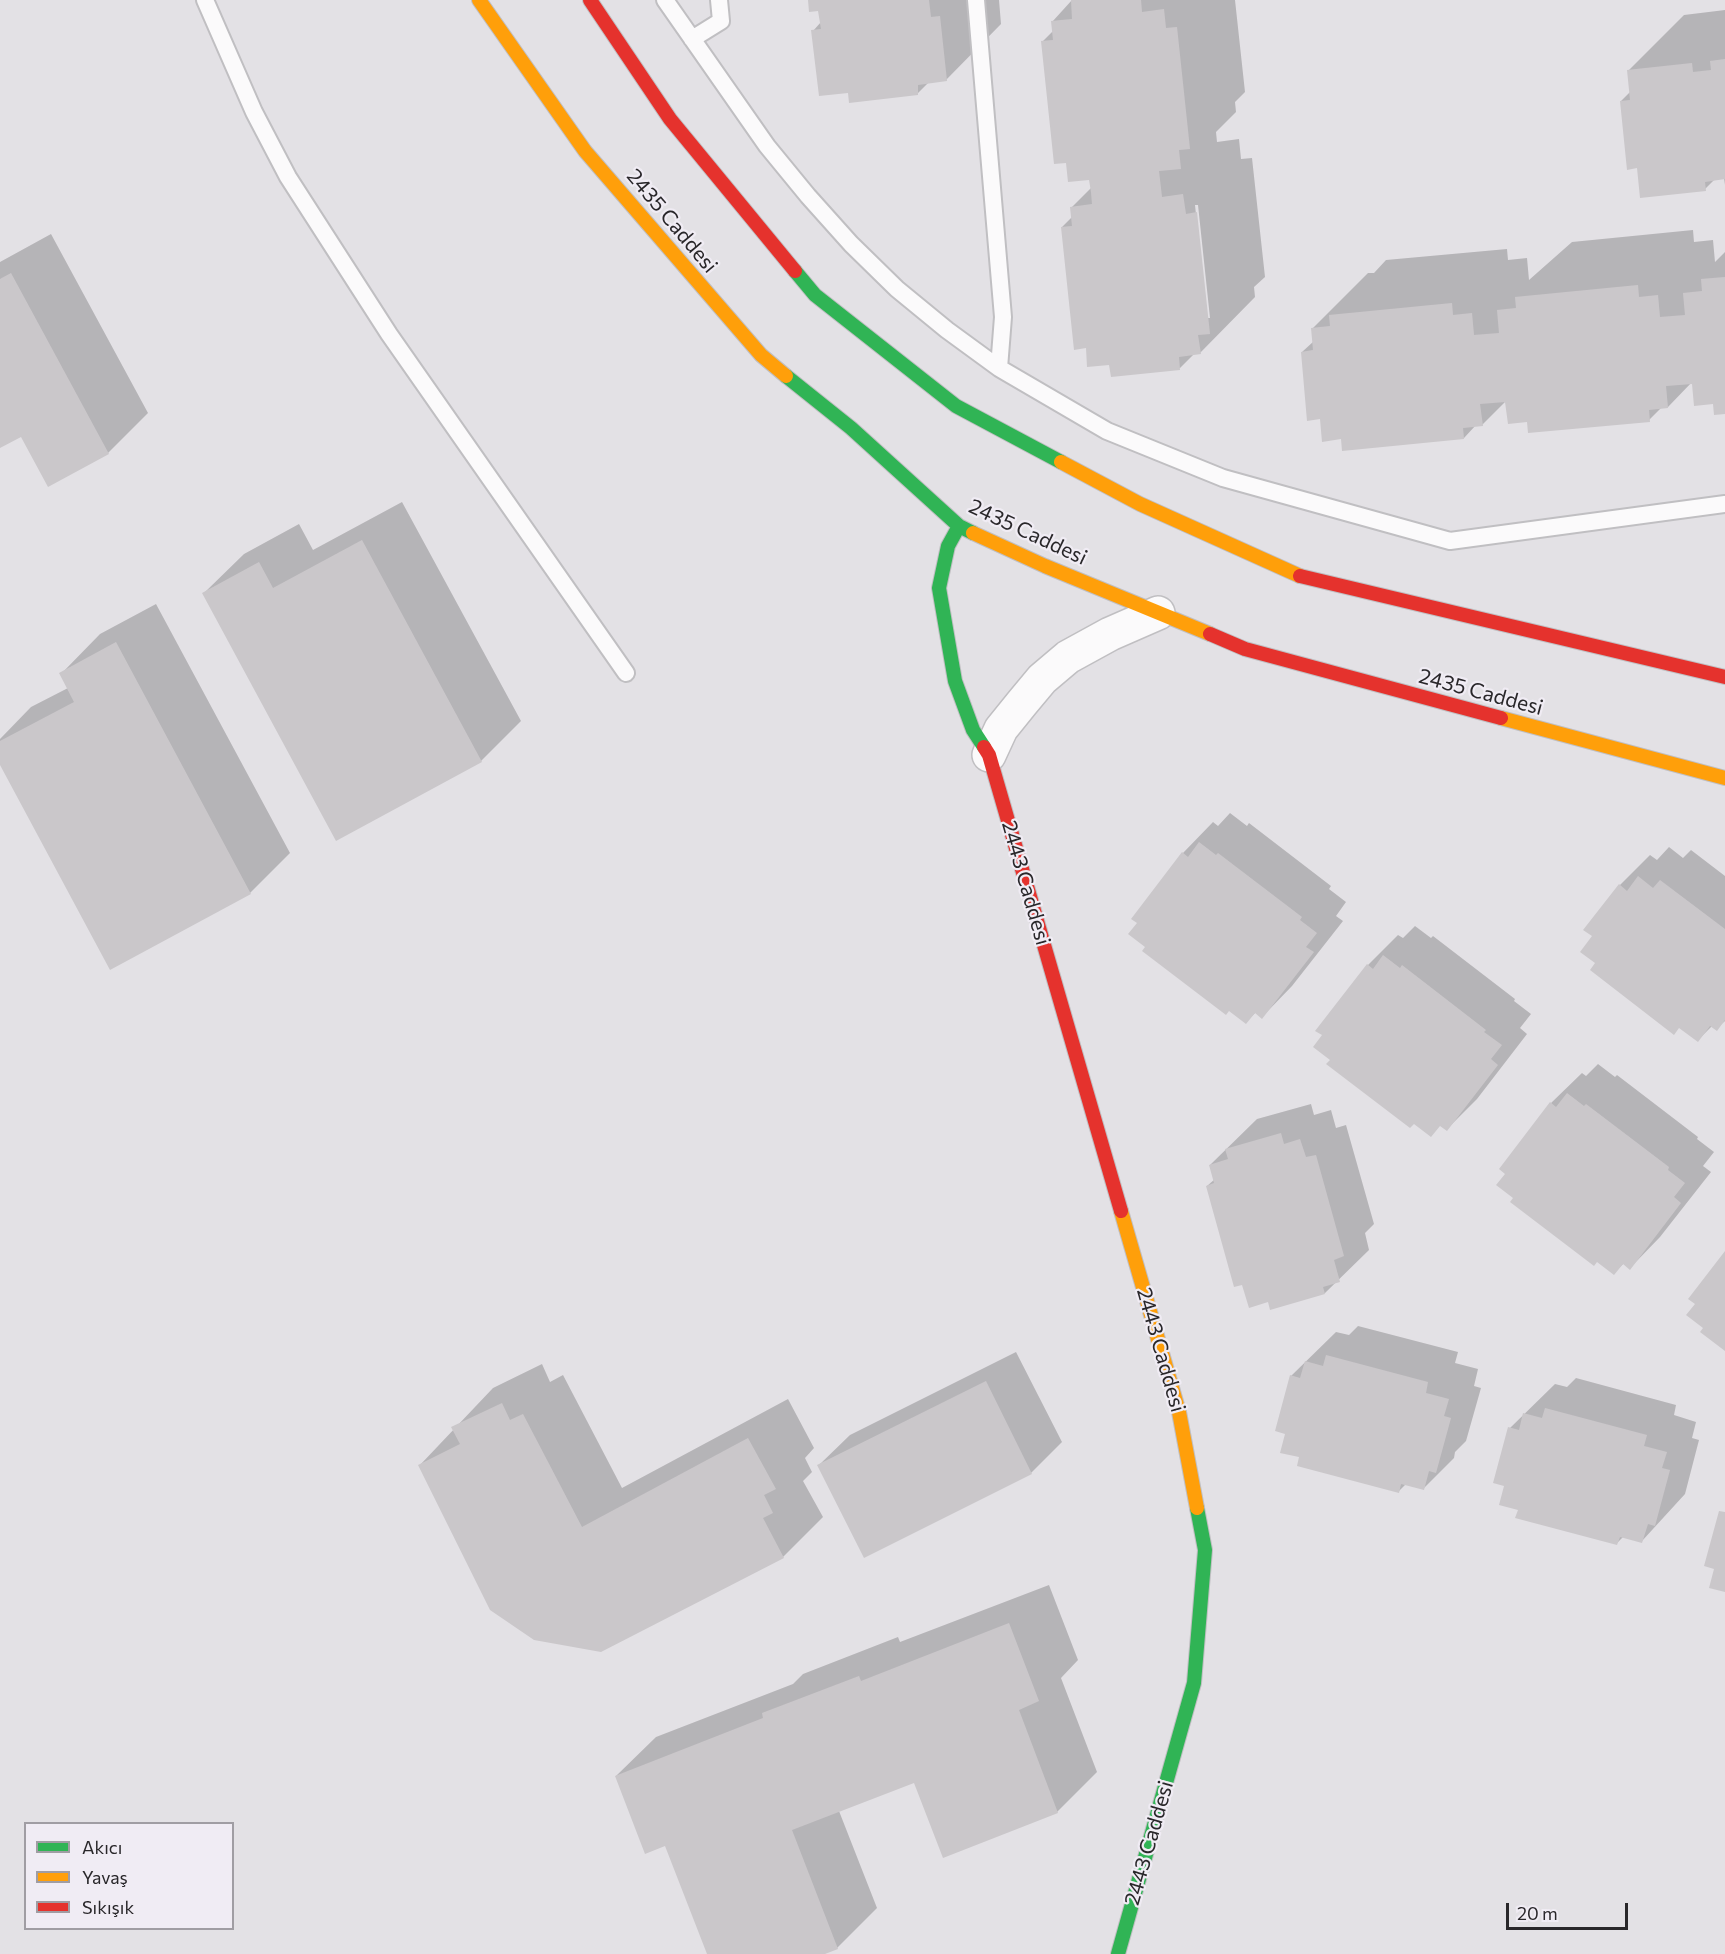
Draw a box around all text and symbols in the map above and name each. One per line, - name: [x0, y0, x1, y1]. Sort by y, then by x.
- street label: 2435 Caddesi: [621, 164, 723, 278]
- street label: 2435 Caddesi: [965, 494, 1091, 570]
- street label: 2435 Caddesi: [1416, 663, 1546, 721]
- street label: 2443 Caddesi: [996, 818, 1056, 948]
- street label: 2443 Caddesi: [1131, 1285, 1191, 1415]
- street label: 2443 Caddesi: [1119, 1778, 1179, 1908]
- legend: [24, 1822, 234, 1930]
- text: Akıcı: [82, 1836, 122, 1858]
- text: Yavaş: [82, 1866, 128, 1888]
- scale bar: [1509, 1891, 1630, 1929]
- text: Sıkışık: [82, 1896, 134, 1918]
- text: 20 m: [1517, 1902, 1558, 1924]

